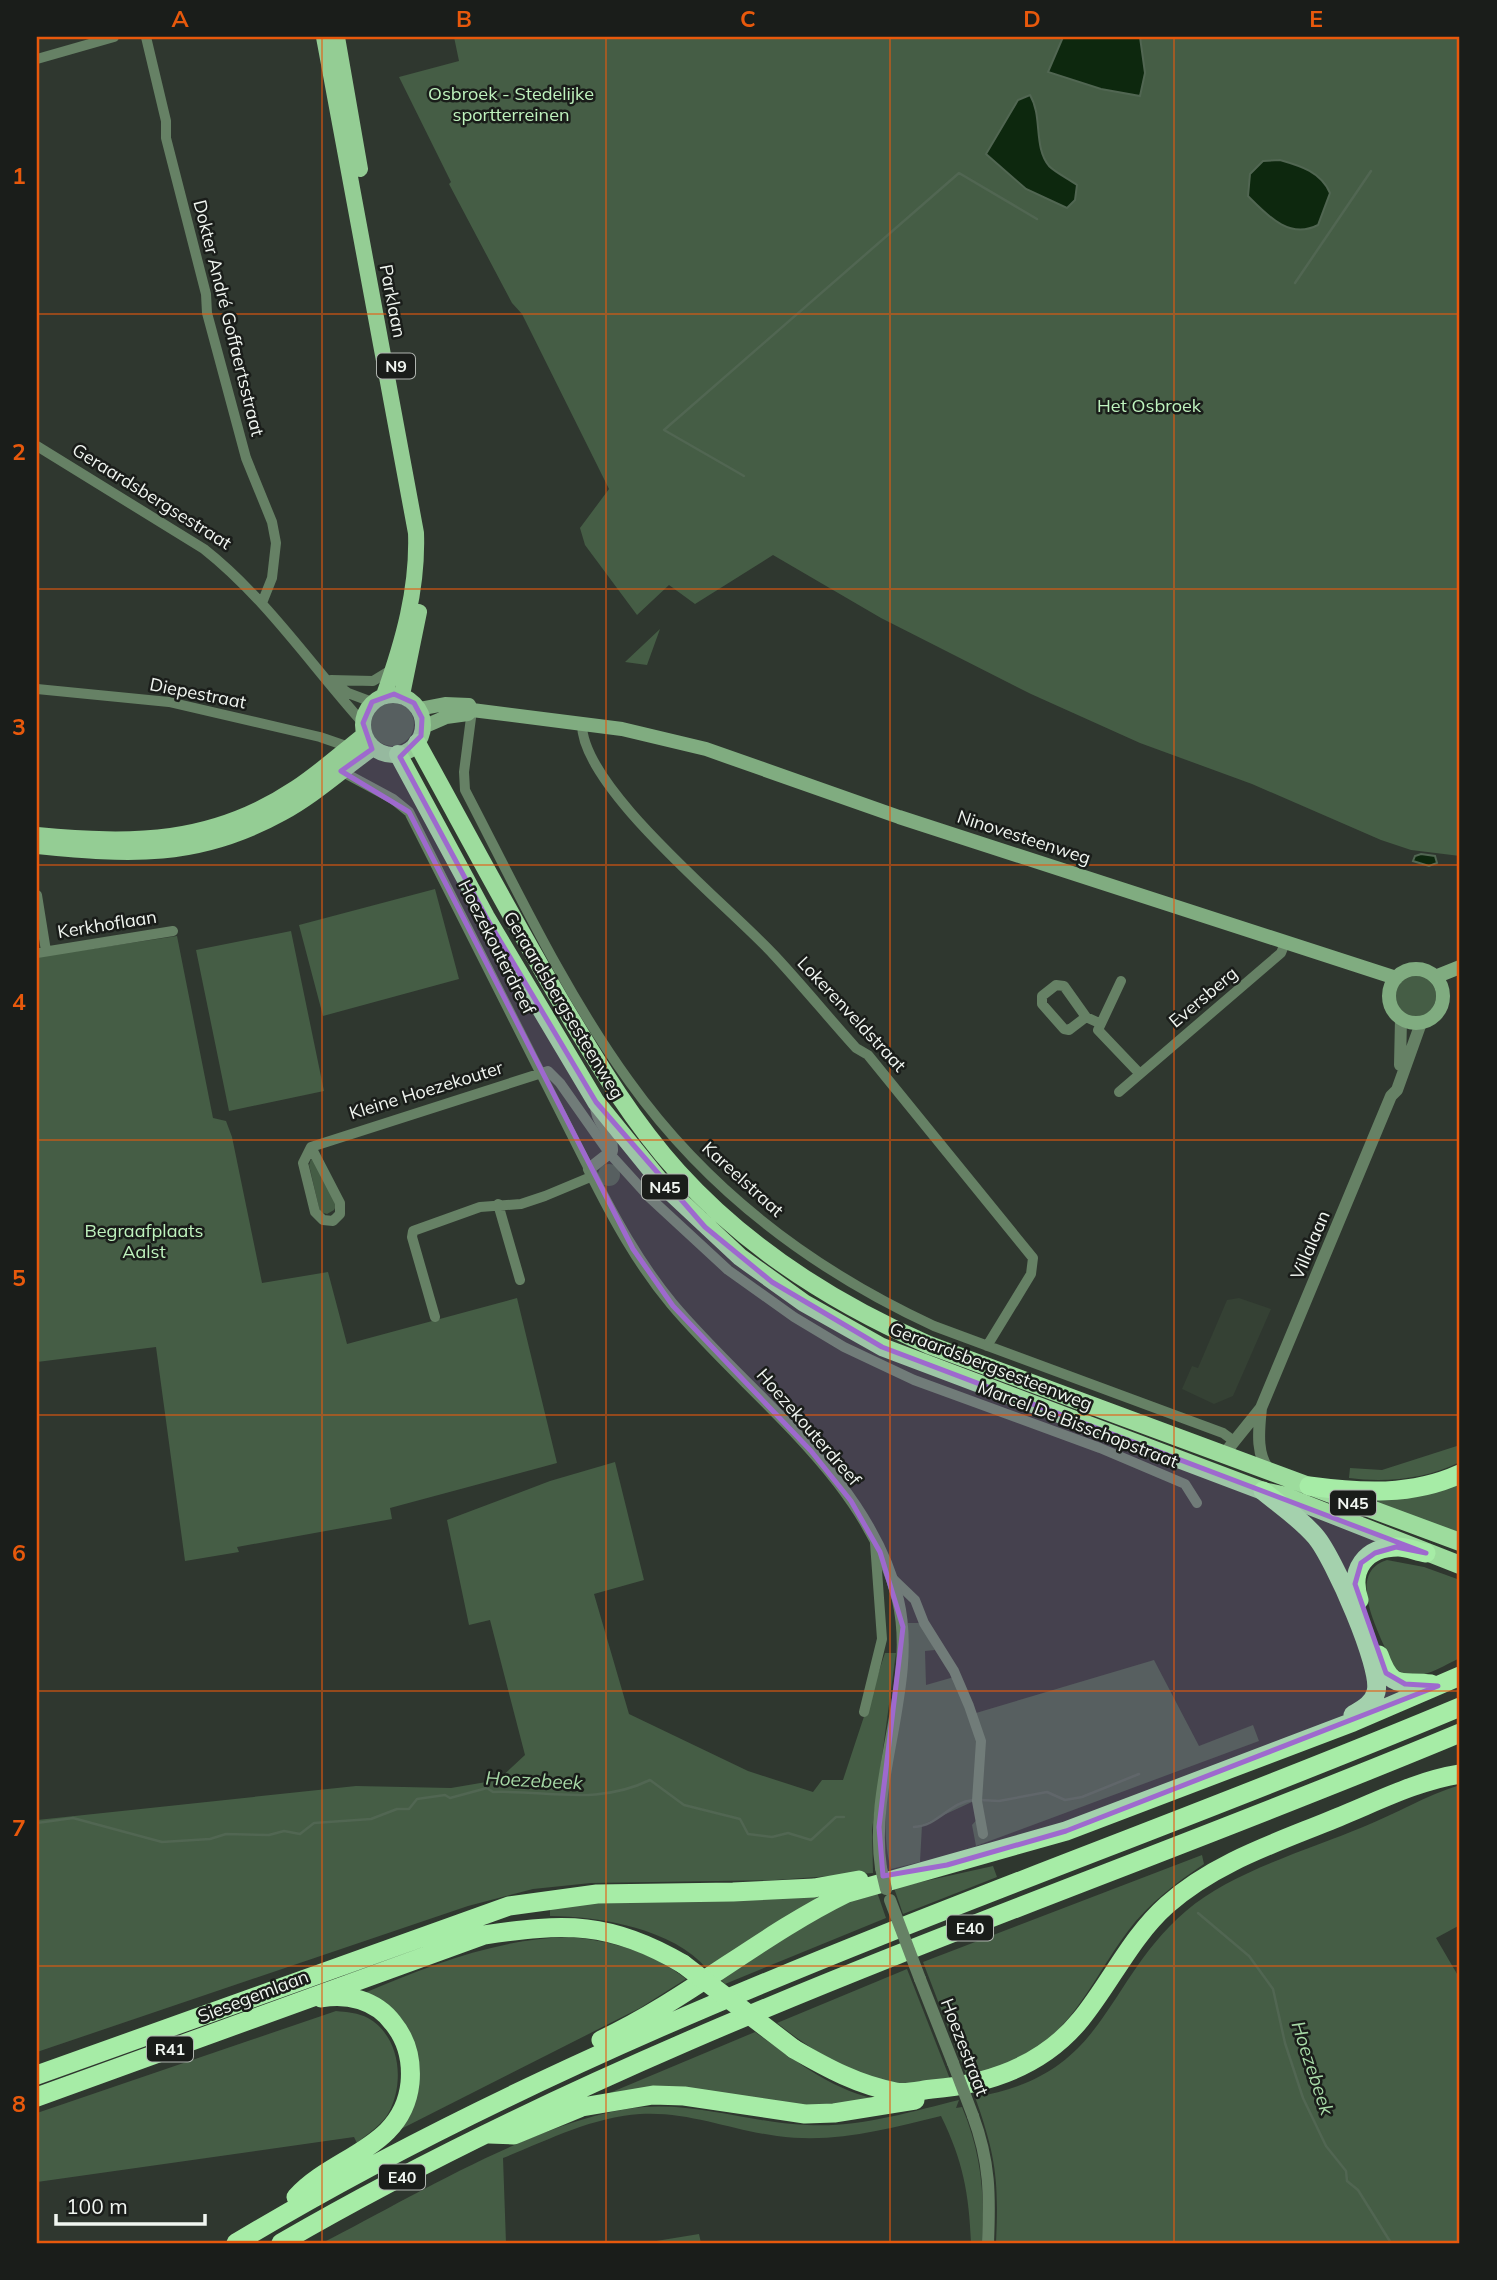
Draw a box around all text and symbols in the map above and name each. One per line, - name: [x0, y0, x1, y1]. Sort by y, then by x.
- text: A: [171, 4, 189, 33]
- text: B: [456, 4, 472, 33]
- text: C: [740, 4, 756, 33]
- text: D: [1023, 4, 1041, 33]
- text: E: [1309, 4, 1323, 33]
- park label: Osbroek - Stedelijke sportterreinen: [428, 82, 594, 126]
- text: 1: [12, 161, 26, 190]
- street label: Dokter André Goffaertsstraat: [188, 197, 270, 439]
- street label: Parklaan: [375, 262, 411, 340]
- road number: N9: [377, 354, 415, 378]
- park label: Het Osbroek: [1097, 394, 1202, 417]
- text: 2: [12, 437, 26, 466]
- street label: Geraardsbergsestraat: [68, 438, 236, 554]
- street label: Diepestraat: [148, 672, 248, 714]
- text: 3: [12, 712, 26, 741]
- street label: Ninovesteenweg: [954, 805, 1094, 869]
- street label: Hoezekouterdreef: [453, 876, 541, 1019]
- street label: Kerkhoflaan: [56, 905, 158, 943]
- street label: Geraardsbergsesteenweg: [499, 907, 629, 1103]
- street label: Lokerenveldstraat: [793, 952, 911, 1076]
- street label: Eversberg: [1164, 962, 1242, 1032]
- text: 4: [12, 987, 26, 1016]
- street label: Kleine Hoezekouter: [346, 1056, 506, 1124]
- street label: Kareelstraat: [697, 1136, 789, 1222]
- road number: N45: [642, 1175, 688, 1200]
- street label: Villalaan: [1285, 1207, 1335, 1283]
- park label: Begraafplaats Aalst: [85, 1219, 204, 1263]
- text: 5: [12, 1263, 26, 1292]
- street label: Geraardsbergsesteenweg: [887, 1317, 1095, 1415]
- street label: Hoezekouterdreef: [752, 1364, 867, 1491]
- street label: Marcel De Bisschopstraat: [975, 1375, 1181, 1473]
- road number: N45: [1330, 1490, 1376, 1516]
- text: 6: [12, 1538, 26, 1567]
- water label: Hoezebeek: [485, 1765, 585, 1795]
- text: 7: [12, 1813, 26, 1842]
- road number: E40: [947, 1916, 993, 1940]
- street label: Siesegemlaan: [194, 1964, 312, 2028]
- street label: Hoezestraat: [936, 1995, 994, 2099]
- water label: Hoezebeek: [1287, 2018, 1340, 2119]
- road number: R41: [147, 2036, 193, 2062]
- text: 8: [12, 2089, 26, 2118]
- road number: E40: [379, 2164, 425, 2190]
- scale bar: [56, 2182, 205, 2226]
- text: 100 m: [66, 2193, 128, 2219]

